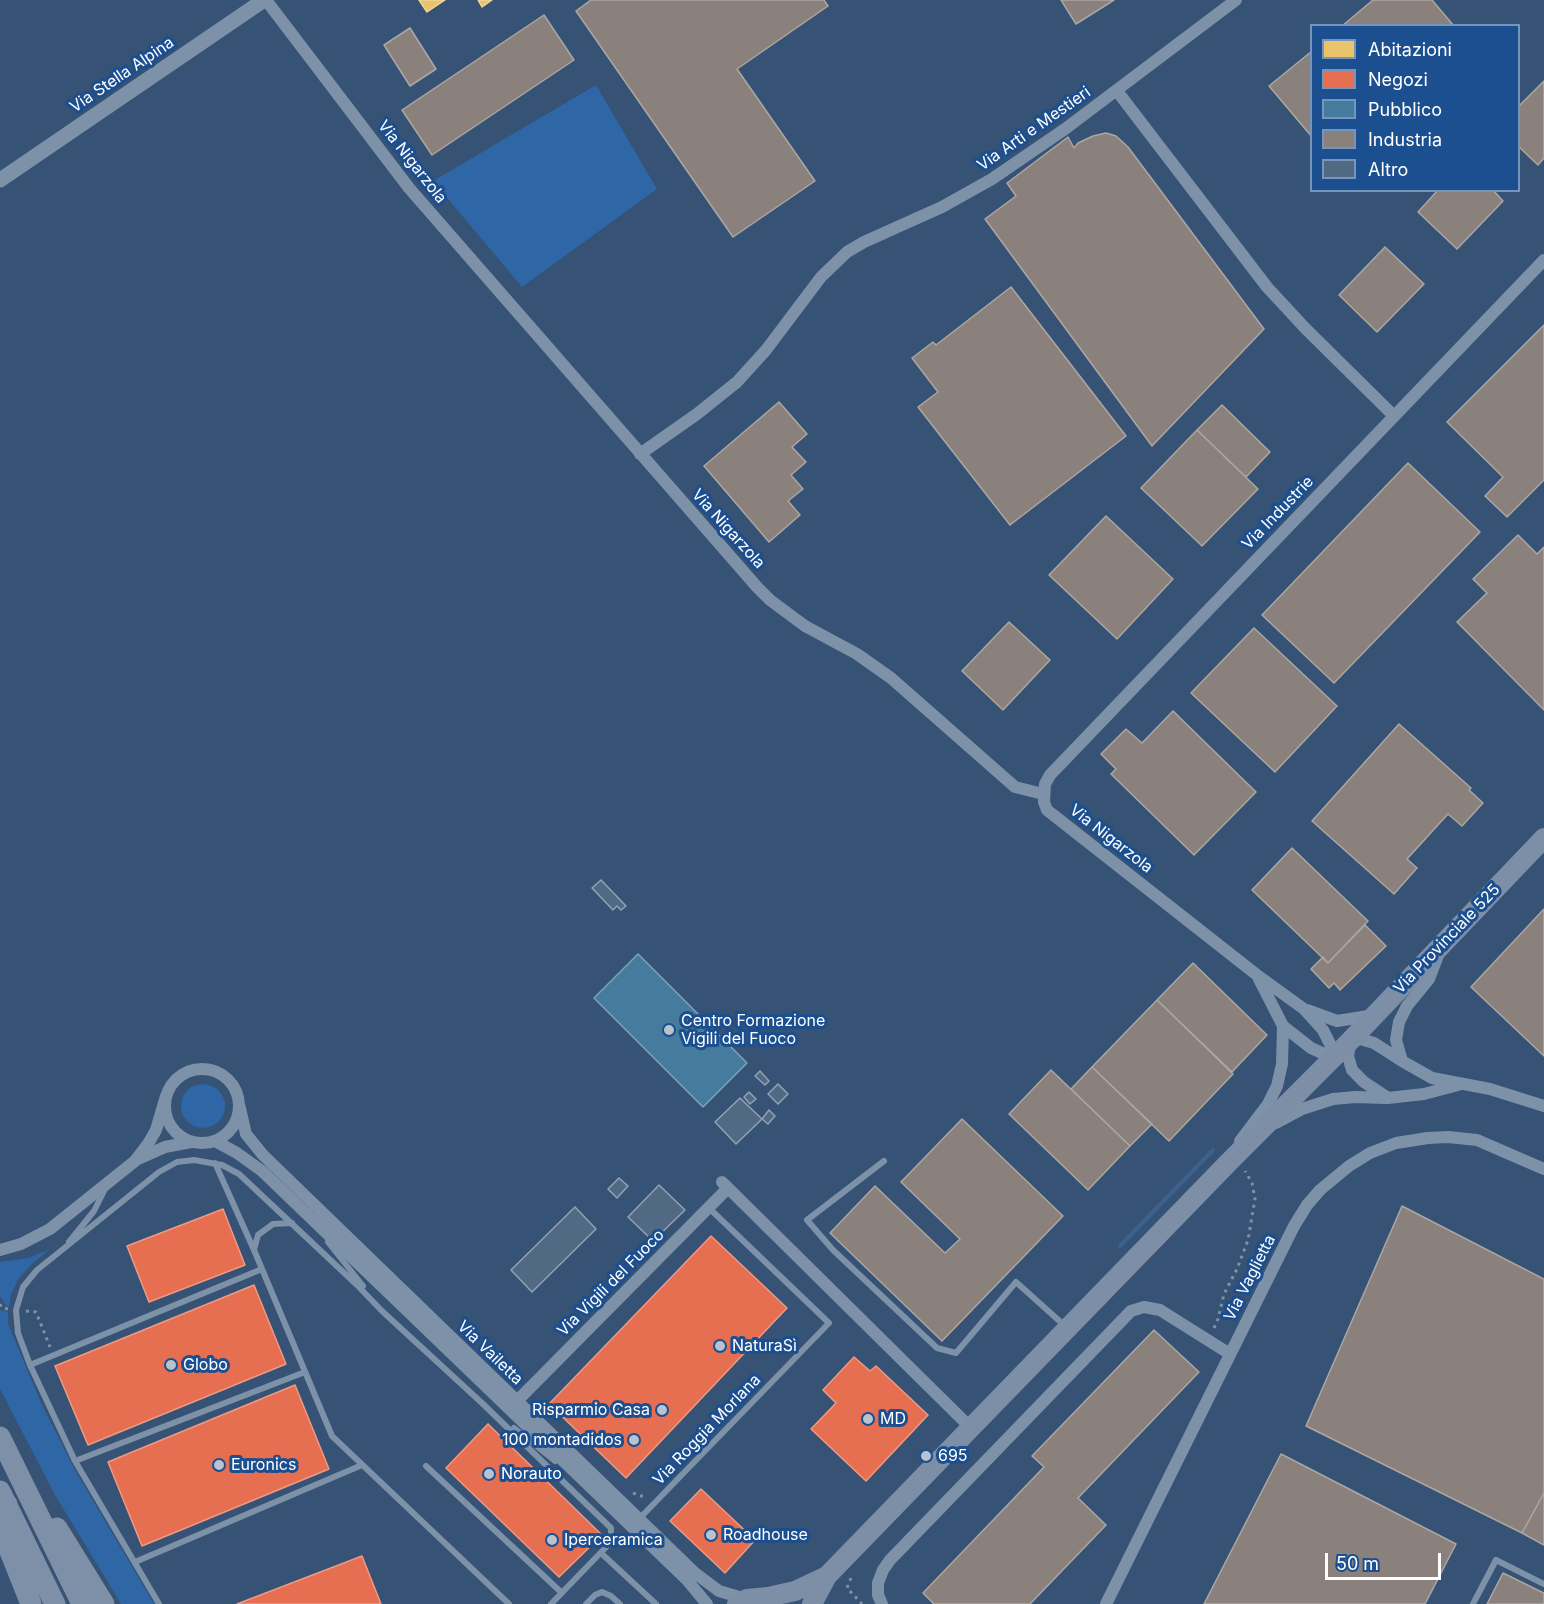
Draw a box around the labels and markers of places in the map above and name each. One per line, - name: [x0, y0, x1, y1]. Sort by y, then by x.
- place label: Centro Formazione Vigili del Fuoco: [681, 1011, 825, 1049]
- marker: Centro Formazione Vigili del Fuoco: [662, 1023, 676, 1037]
- place label: NaturaSì: [732, 1336, 797, 1356]
- marker: NaturaSì: [713, 1339, 727, 1353]
- place label: Globo: [183, 1355, 228, 1375]
- marker: Globo: [164, 1358, 178, 1372]
- place label: Risparmio Casa: [532, 1400, 650, 1420]
- marker: Risparmio Casa: [655, 1403, 669, 1417]
- place label: MD: [880, 1409, 906, 1429]
- marker: MD: [861, 1412, 875, 1426]
- place label: 100 montadidos: [502, 1430, 622, 1450]
- marker: 100 montadidos: [627, 1433, 641, 1447]
- place label: 695: [938, 1446, 968, 1466]
- marker: 695: [919, 1449, 933, 1463]
- place label: Euronics: [231, 1455, 296, 1475]
- marker: Euronics: [212, 1458, 226, 1472]
- place label: Norauto: [501, 1464, 562, 1484]
- marker: Norauto: [482, 1467, 496, 1481]
- place label: Roadhouse: [723, 1525, 808, 1545]
- marker: Roadhouse: [704, 1528, 718, 1542]
- place label: Iperceramica: [564, 1530, 663, 1550]
- marker: Iperceramica: [545, 1533, 559, 1547]

